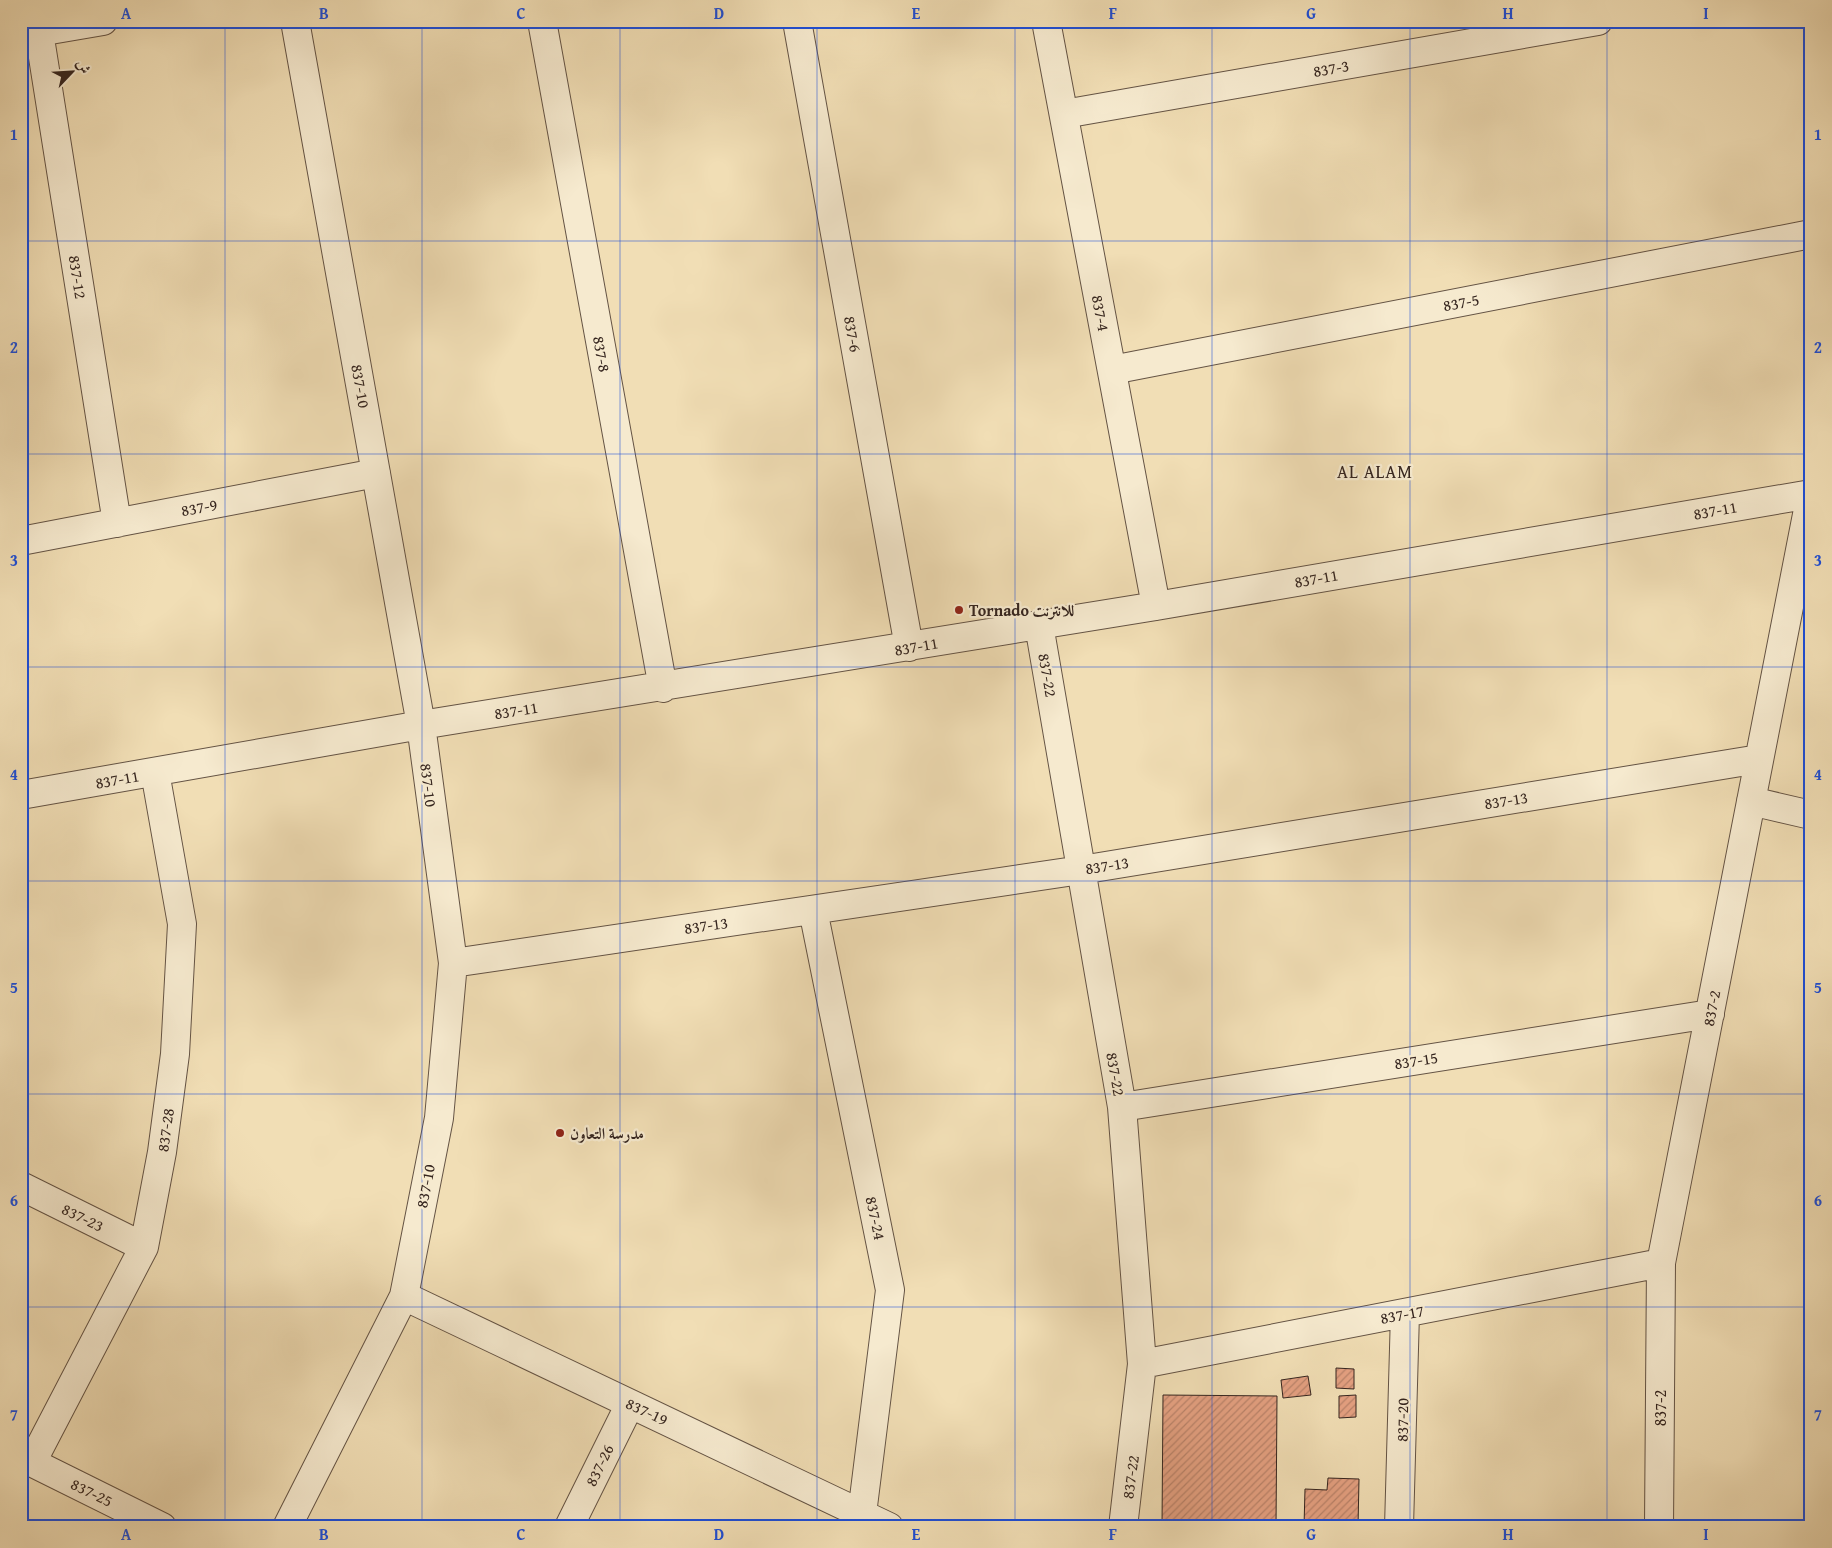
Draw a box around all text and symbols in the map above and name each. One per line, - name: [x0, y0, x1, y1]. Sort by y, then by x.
- text: A: [121, 1, 132, 25]
- text: B: [319, 1, 329, 25]
- text: C: [516, 1, 526, 25]
- text: D: [714, 1, 724, 25]
- text: E: [912, 1, 921, 25]
- text: F: [1109, 1, 1117, 25]
- text: G: [1306, 1, 1316, 25]
- text: H: [1502, 1, 1514, 25]
- text: I: [1703, 1, 1709, 25]
- north arrow: [48, 48, 98, 98]
- street label: 837-3: [1311, 53, 1351, 83]
- text: ش: [72, 56, 96, 77]
- text: 1: [10, 122, 18, 146]
- text: 1: [1814, 122, 1822, 146]
- street label: 837-12: [63, 253, 93, 301]
- street label: 837-5: [1441, 287, 1481, 317]
- street label: 837-4: [1086, 293, 1116, 333]
- street label: 837-6: [838, 314, 868, 354]
- street label: 837-8: [587, 334, 617, 374]
- text: 2: [10, 335, 18, 359]
- text: 2: [1814, 335, 1822, 359]
- street label: 837-10: [345, 362, 377, 410]
- district label: AL ALAM: [1337, 458, 1413, 485]
- street label: 837-9: [179, 492, 219, 522]
- street label: 837-11: [1691, 494, 1739, 526]
- text: 3: [10, 548, 18, 572]
- text: 3: [1814, 548, 1822, 572]
- street label: 837-11: [1292, 562, 1340, 594]
- place label: Tornado للانترنت: [969, 598, 1074, 622]
- marker: Tornado للانترنت: [953, 604, 965, 616]
- street label: 837-11: [892, 630, 940, 662]
- street label: 837-22: [1032, 651, 1064, 699]
- street label: 837-11: [492, 695, 540, 725]
- text: 4: [10, 762, 18, 786]
- street label: 837-10: [414, 762, 444, 809]
- text: 4: [1814, 762, 1822, 786]
- street label: 837-11: [93, 763, 141, 795]
- street label: 837-13: [1482, 785, 1530, 815]
- street label: 837-13: [1083, 850, 1131, 880]
- street label: 837-13: [683, 910, 729, 940]
- text: 5: [10, 975, 18, 999]
- text: 5: [1814, 975, 1822, 999]
- street label: 837-2: [1696, 988, 1726, 1028]
- street label: 837-15: [1392, 1045, 1440, 1075]
- street label: 837-22: [1100, 1050, 1132, 1098]
- street label: 837-28: [150, 1106, 180, 1153]
- place label: مدرسة التعاون: [570, 1121, 644, 1145]
- marker: مدرسة التعاون: [554, 1127, 566, 1139]
- street label: 837-10: [409, 1162, 441, 1210]
- text: 6: [10, 1188, 18, 1212]
- text: 6: [1814, 1188, 1822, 1212]
- street label: 837-24: [860, 1194, 892, 1242]
- street label: 837-23: [58, 1197, 108, 1237]
- street label: 837-17: [1378, 1298, 1426, 1330]
- street label: 837-2: [1648, 1390, 1672, 1426]
- street label: 837-19: [622, 1391, 672, 1431]
- street label: 837-20: [1390, 1397, 1414, 1442]
- text: 7: [10, 1402, 18, 1426]
- text: 7: [1814, 1402, 1822, 1426]
- street label: 837-26: [579, 1440, 620, 1490]
- street label: 837-22: [1115, 1454, 1145, 1500]
- street label: 837-25: [67, 1472, 117, 1512]
- text: A: [121, 1522, 132, 1546]
- text: B: [319, 1522, 329, 1546]
- text: C: [516, 1522, 526, 1546]
- text: D: [714, 1522, 724, 1546]
- text: E: [912, 1522, 921, 1546]
- text: F: [1109, 1522, 1117, 1546]
- text: G: [1306, 1522, 1316, 1546]
- text: H: [1502, 1522, 1514, 1546]
- text: I: [1703, 1522, 1709, 1546]

